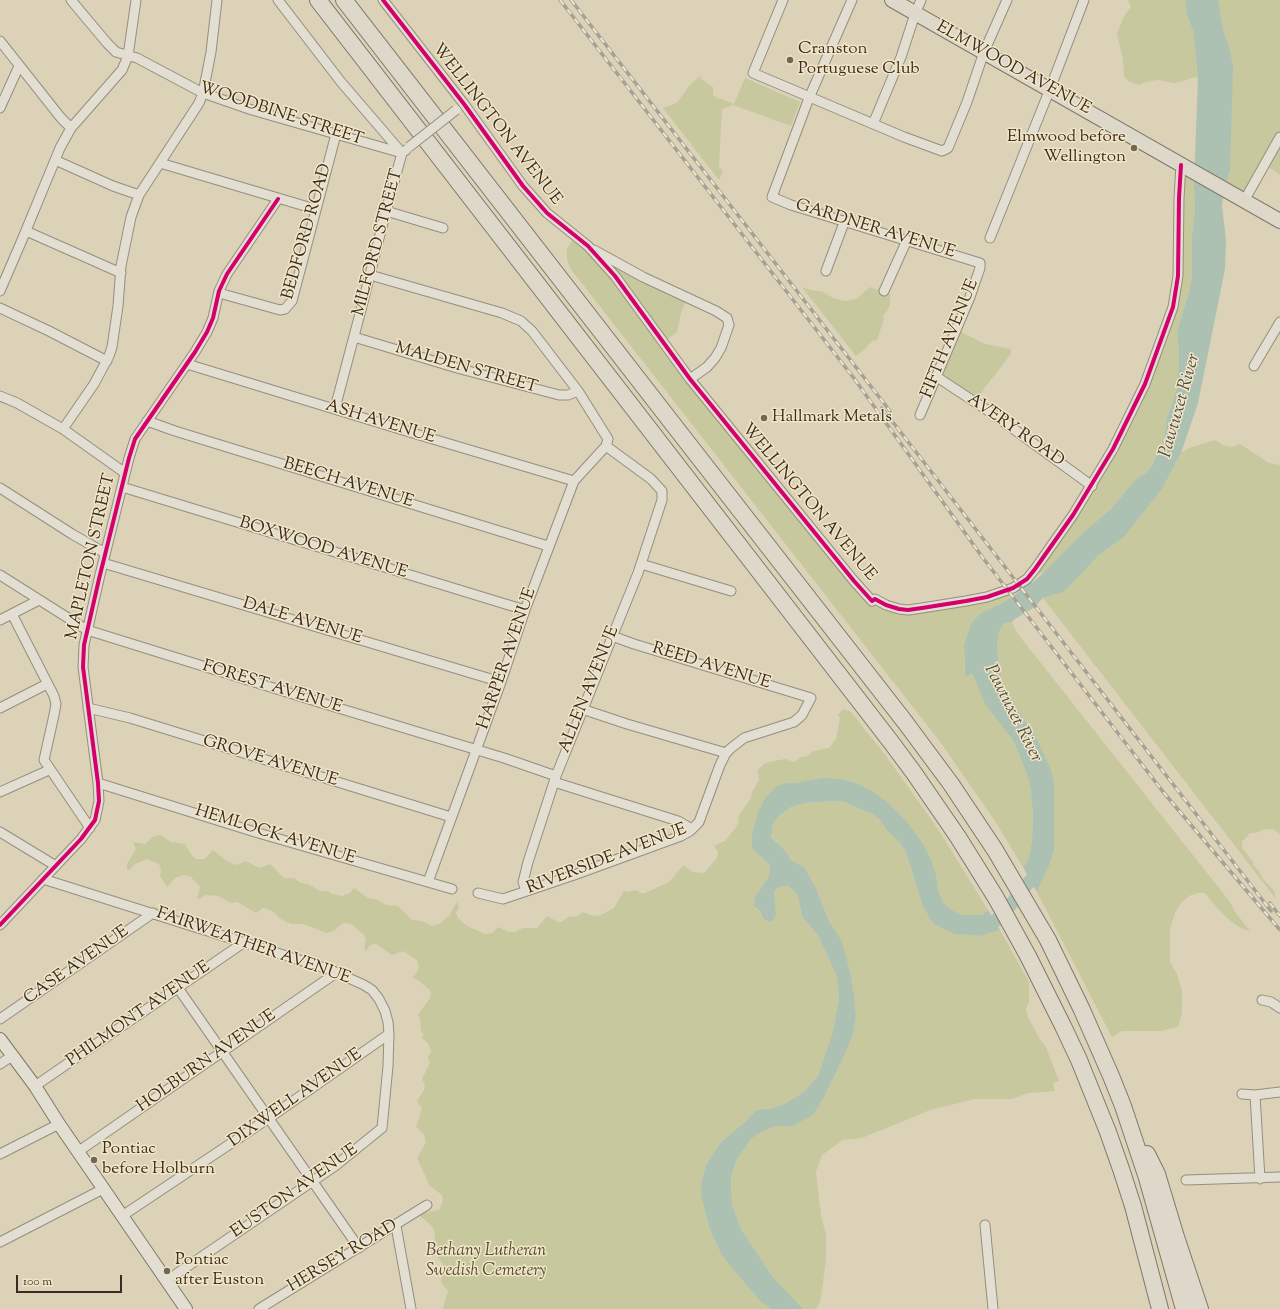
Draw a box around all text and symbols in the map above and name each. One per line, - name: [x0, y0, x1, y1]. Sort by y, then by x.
- street label: ELMWOOD AVENUE: [932, 18, 1094, 120]
- street label: WELLINGTON AVENUE: [427, 40, 565, 210]
- place label: Cranston Portuguese Club: [798, 40, 920, 80]
- marker: Cranston Portuguese Club: [785, 55, 795, 65]
- street label: WOODBINE STREET: [196, 79, 366, 151]
- place label: Elmwood before Wellington: [1007, 128, 1126, 168]
- marker: Elmwood before Wellington: [1129, 143, 1139, 153]
- street label: BEDFORD ROAD: [279, 162, 337, 302]
- street label: MILFORD STREET: [350, 167, 408, 319]
- street label: GARDNER AVENUE: [793, 196, 957, 264]
- street label: FIFTH AVENUE: [918, 277, 984, 401]
- street label: MALDEN STREET: [392, 339, 540, 399]
- water label: Pawtuxet River: [1156, 352, 1206, 460]
- street label: AVERY ROAD: [963, 390, 1067, 472]
- street label: ASH AVENUE: [323, 397, 437, 449]
- place label: Hallmark Metals: [772, 408, 892, 428]
- marker: Hallmark Metals: [759, 413, 769, 423]
- street label: WELLINGTON AVENUE: [736, 420, 880, 586]
- street label: BEECH AVENUE: [280, 454, 416, 514]
- street label: MAPLETON STREET: [63, 472, 121, 642]
- street label: BOXWOOD AVENUE: [236, 514, 410, 584]
- street label: HARPER AVENUE: [474, 586, 542, 732]
- street label: DALE AVENUE: [240, 594, 364, 650]
- street label: ALLEN AVENUE: [555, 624, 625, 756]
- street label: REED AVENUE: [649, 639, 773, 695]
- street label: FOREST AVENUE: [200, 657, 344, 719]
- water label: Pawtuxet River: [978, 662, 1046, 766]
- street label: GROVE AVENUE: [200, 732, 340, 792]
- street label: HEMLOCK AVENUE: [192, 802, 358, 870]
- street label: RIVERSIDE AVENUE: [524, 820, 690, 900]
- street label: FAIRWEATHER AVENUE: [153, 904, 353, 990]
- street label: CASE AVENUE: [21, 922, 133, 1010]
- street label: PHILMONT AVENUE: [63, 958, 215, 1072]
- street label: HOLBURN AVENUE: [133, 1006, 281, 1118]
- street label: DIXWELL AVENUE: [225, 1045, 367, 1153]
- place label: Pontiac before Holburn: [102, 1140, 215, 1180]
- street label: EUSTON AVENUE: [227, 1140, 363, 1244]
- marker: Pontiac before Holburn: [89, 1155, 99, 1165]
- street label: HERSEY ROAD: [284, 1216, 402, 1298]
- park label: Bethany Lutheran Swedish Cemetery: [426, 1242, 546, 1282]
- place label: Pontiac after Euston: [175, 1251, 264, 1291]
- marker: Pontiac after Euston: [162, 1266, 172, 1276]
- scale bar: [18, 1267, 124, 1293]
- text: 100 m: [23, 1273, 52, 1291]

